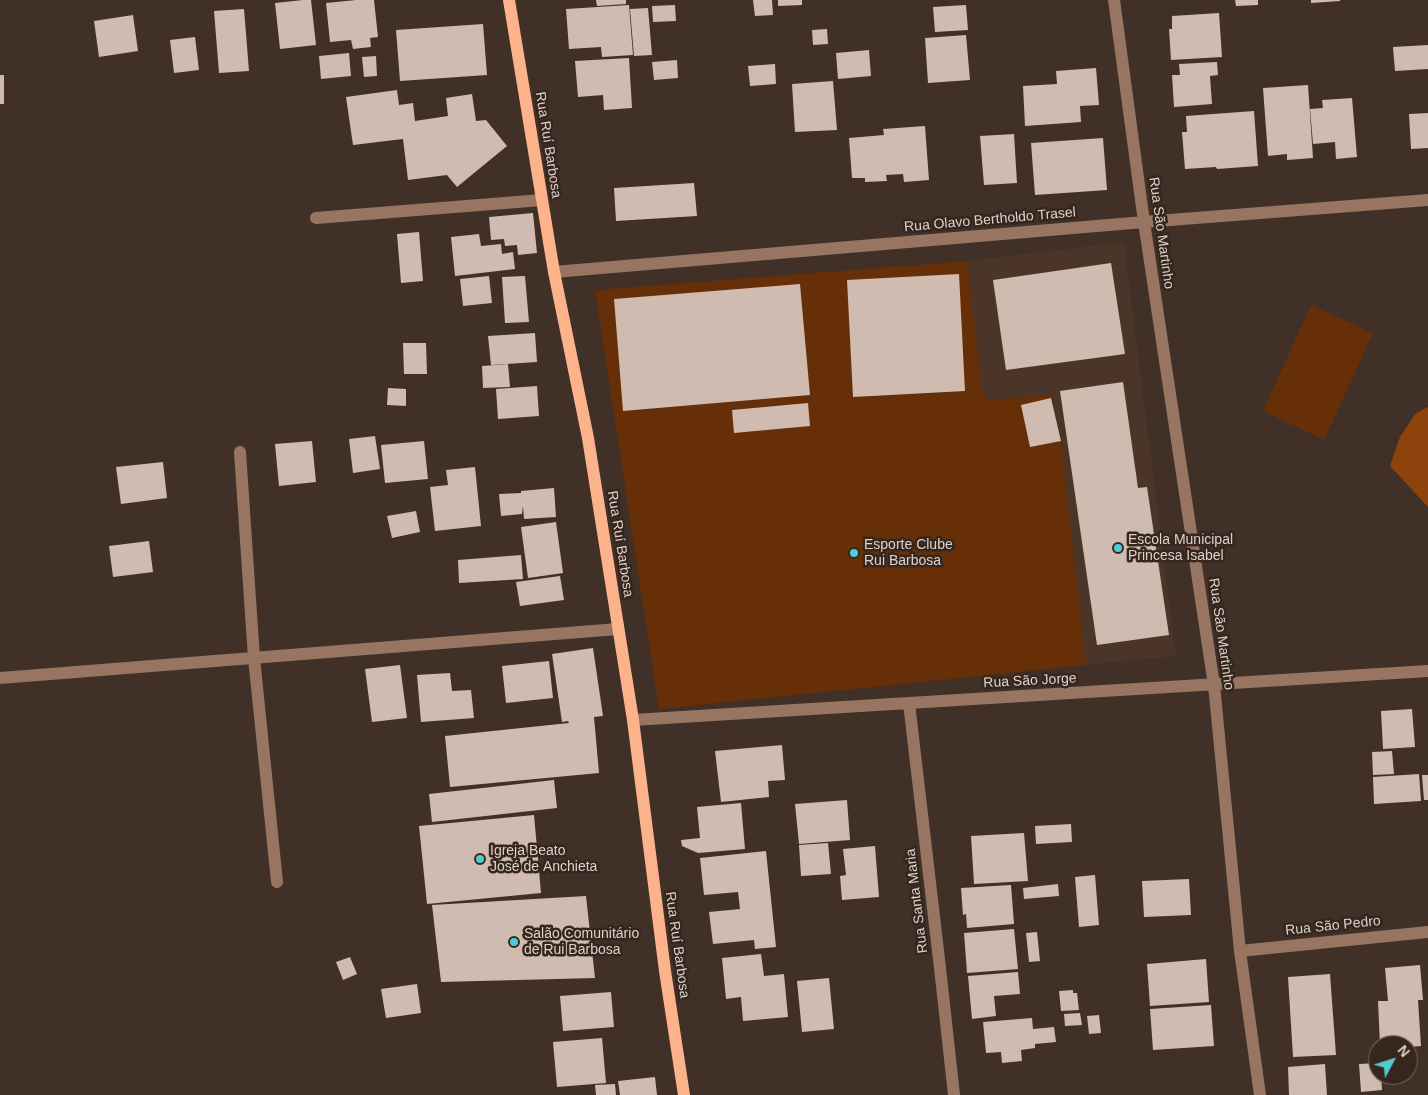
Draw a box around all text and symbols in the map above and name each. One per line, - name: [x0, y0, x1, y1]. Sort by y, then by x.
- street label: Rua Ruí Barbosa: [531, 91, 565, 199]
- street label: Rua São Martinho: [1145, 176, 1177, 290]
- street label: Rua Olavo Bertholdo Trasel: [903, 204, 1077, 236]
- street label: Rua Ruí Barbosa: [603, 490, 637, 598]
- place label: Escola Municipal Princesa Isabel: [1128, 532, 1233, 564]
- place label: Esporte Clube Rui Barbosa: [864, 537, 953, 570]
- marker: Escola Municipal Princesa Isabel: [1112, 542, 1124, 554]
- marker: Esporte Clube Rui Barbosa: [848, 547, 860, 559]
- street label: Rua São Martinho: [1205, 577, 1237, 691]
- street label: Rua São Jorge: [983, 670, 1077, 692]
- place label: Igreja Beato José de Anchieta: [490, 843, 597, 876]
- street label: Rua Santa Maria: [902, 848, 932, 954]
- marker: Igreja Beato José de Anchieta: [474, 853, 486, 865]
- street label: Rua Ruí Barbosa: [661, 891, 693, 999]
- street label: Rua São Pedro: [1285, 913, 1381, 939]
- place label: Salão Comunitário de Rui Barbosa: [524, 926, 639, 959]
- marker: Salão Comunitário de Rui Barbosa: [508, 936, 520, 948]
- north arrow: [1368, 1035, 1418, 1085]
- text: N: [1394, 1042, 1413, 1060]

